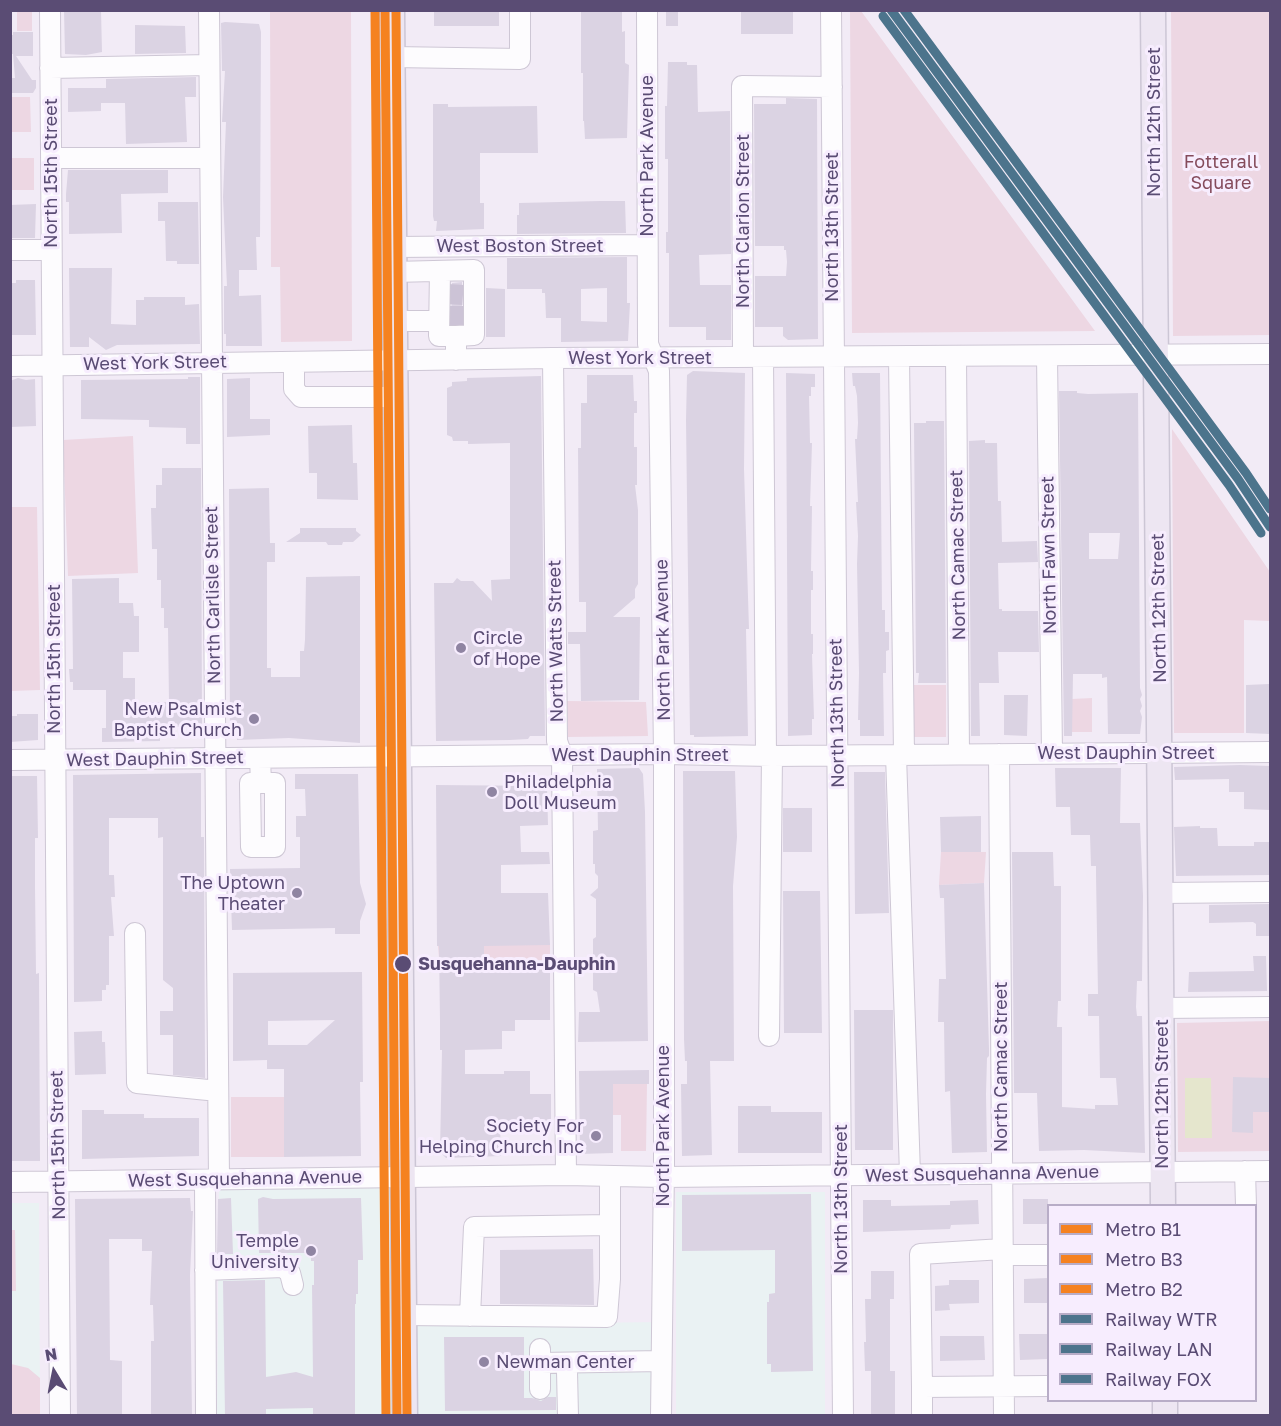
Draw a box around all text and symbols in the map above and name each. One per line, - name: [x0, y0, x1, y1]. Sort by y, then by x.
- street label: North 12th Street: [1143, 47, 1165, 197]
- street label: North Park Avenue: [636, 75, 658, 237]
- street label: North 15th Street: [40, 98, 62, 248]
- street label: North Clarion Street: [732, 134, 754, 308]
- park label: Fotterall Square: [1184, 151, 1258, 194]
- street label: North 13th Street: [821, 152, 843, 302]
- street label: West Boston Street: [436, 235, 604, 257]
- street label: West York Street: [568, 347, 712, 369]
- street label: West York Street: [83, 351, 227, 375]
- street label: North Camac Street: [946, 469, 970, 641]
- street label: North Fawn Street: [1037, 476, 1061, 634]
- street label: North Carlisle Street: [201, 506, 225, 684]
- street label: North 12th Street: [1147, 533, 1171, 683]
- street label: North Watts Street: [544, 559, 568, 723]
- street label: North Park Avenue: [651, 559, 675, 721]
- street label: North 15th Street: [43, 584, 65, 734]
- place label: Circle of Hope: [473, 627, 541, 670]
- street label: North 13th Street: [825, 638, 849, 788]
- marker: Circle of Hope: [454, 641, 468, 655]
- place label: New Psalmist Baptist Church: [114, 698, 242, 740]
- marker: New Psalmist Baptist Church: [247, 712, 261, 726]
- street label: West Dauphin Street: [1037, 742, 1215, 764]
- street label: West Dauphin Street: [551, 744, 729, 766]
- street label: West Dauphin Street: [66, 747, 244, 771]
- place label: Philadelphia Doll Museum: [504, 771, 617, 814]
- marker: Philadelphia Doll Museum: [485, 785, 499, 799]
- place label: The Uptown Theater: [180, 872, 285, 914]
- marker: The Uptown Theater: [290, 886, 304, 900]
- place label: Susquehanna-Dauphin: [418, 953, 615, 975]
- marker: Susquehanna-Dauphin: [393, 954, 413, 974]
- street label: North Camac Street: [990, 982, 1012, 1152]
- street label: North 12th Street: [1151, 1019, 1173, 1169]
- street label: North Park Avenue: [652, 1045, 674, 1207]
- street label: North 15th Street: [46, 1070, 70, 1220]
- place label: Society For Helping Church Inc: [419, 1115, 584, 1158]
- street label: North 13th Street: [830, 1124, 852, 1274]
- marker: Society For Helping Church Inc: [589, 1129, 603, 1143]
- street label: West Susquehanna Avenue: [865, 1161, 1099, 1187]
- street label: West Susquehanna Avenue: [128, 1166, 362, 1192]
- legend: [1047, 1204, 1257, 1402]
- text: Metro B1: [1105, 1218, 1181, 1240]
- place label: Temple University: [211, 1230, 299, 1272]
- marker: Temple University: [304, 1244, 318, 1258]
- text: Metro B3: [1105, 1248, 1183, 1270]
- text: Metro B2: [1105, 1278, 1183, 1300]
- text: Railway WTR: [1105, 1308, 1217, 1330]
- text: Railway LAN: [1105, 1338, 1213, 1360]
- north arrow: [24, 1342, 84, 1402]
- text: N: [43, 1343, 59, 1365]
- place label: Newman Center: [496, 1351, 634, 1373]
- marker: Newman Center: [477, 1355, 491, 1369]
- text: Railway FOX: [1105, 1368, 1212, 1390]

